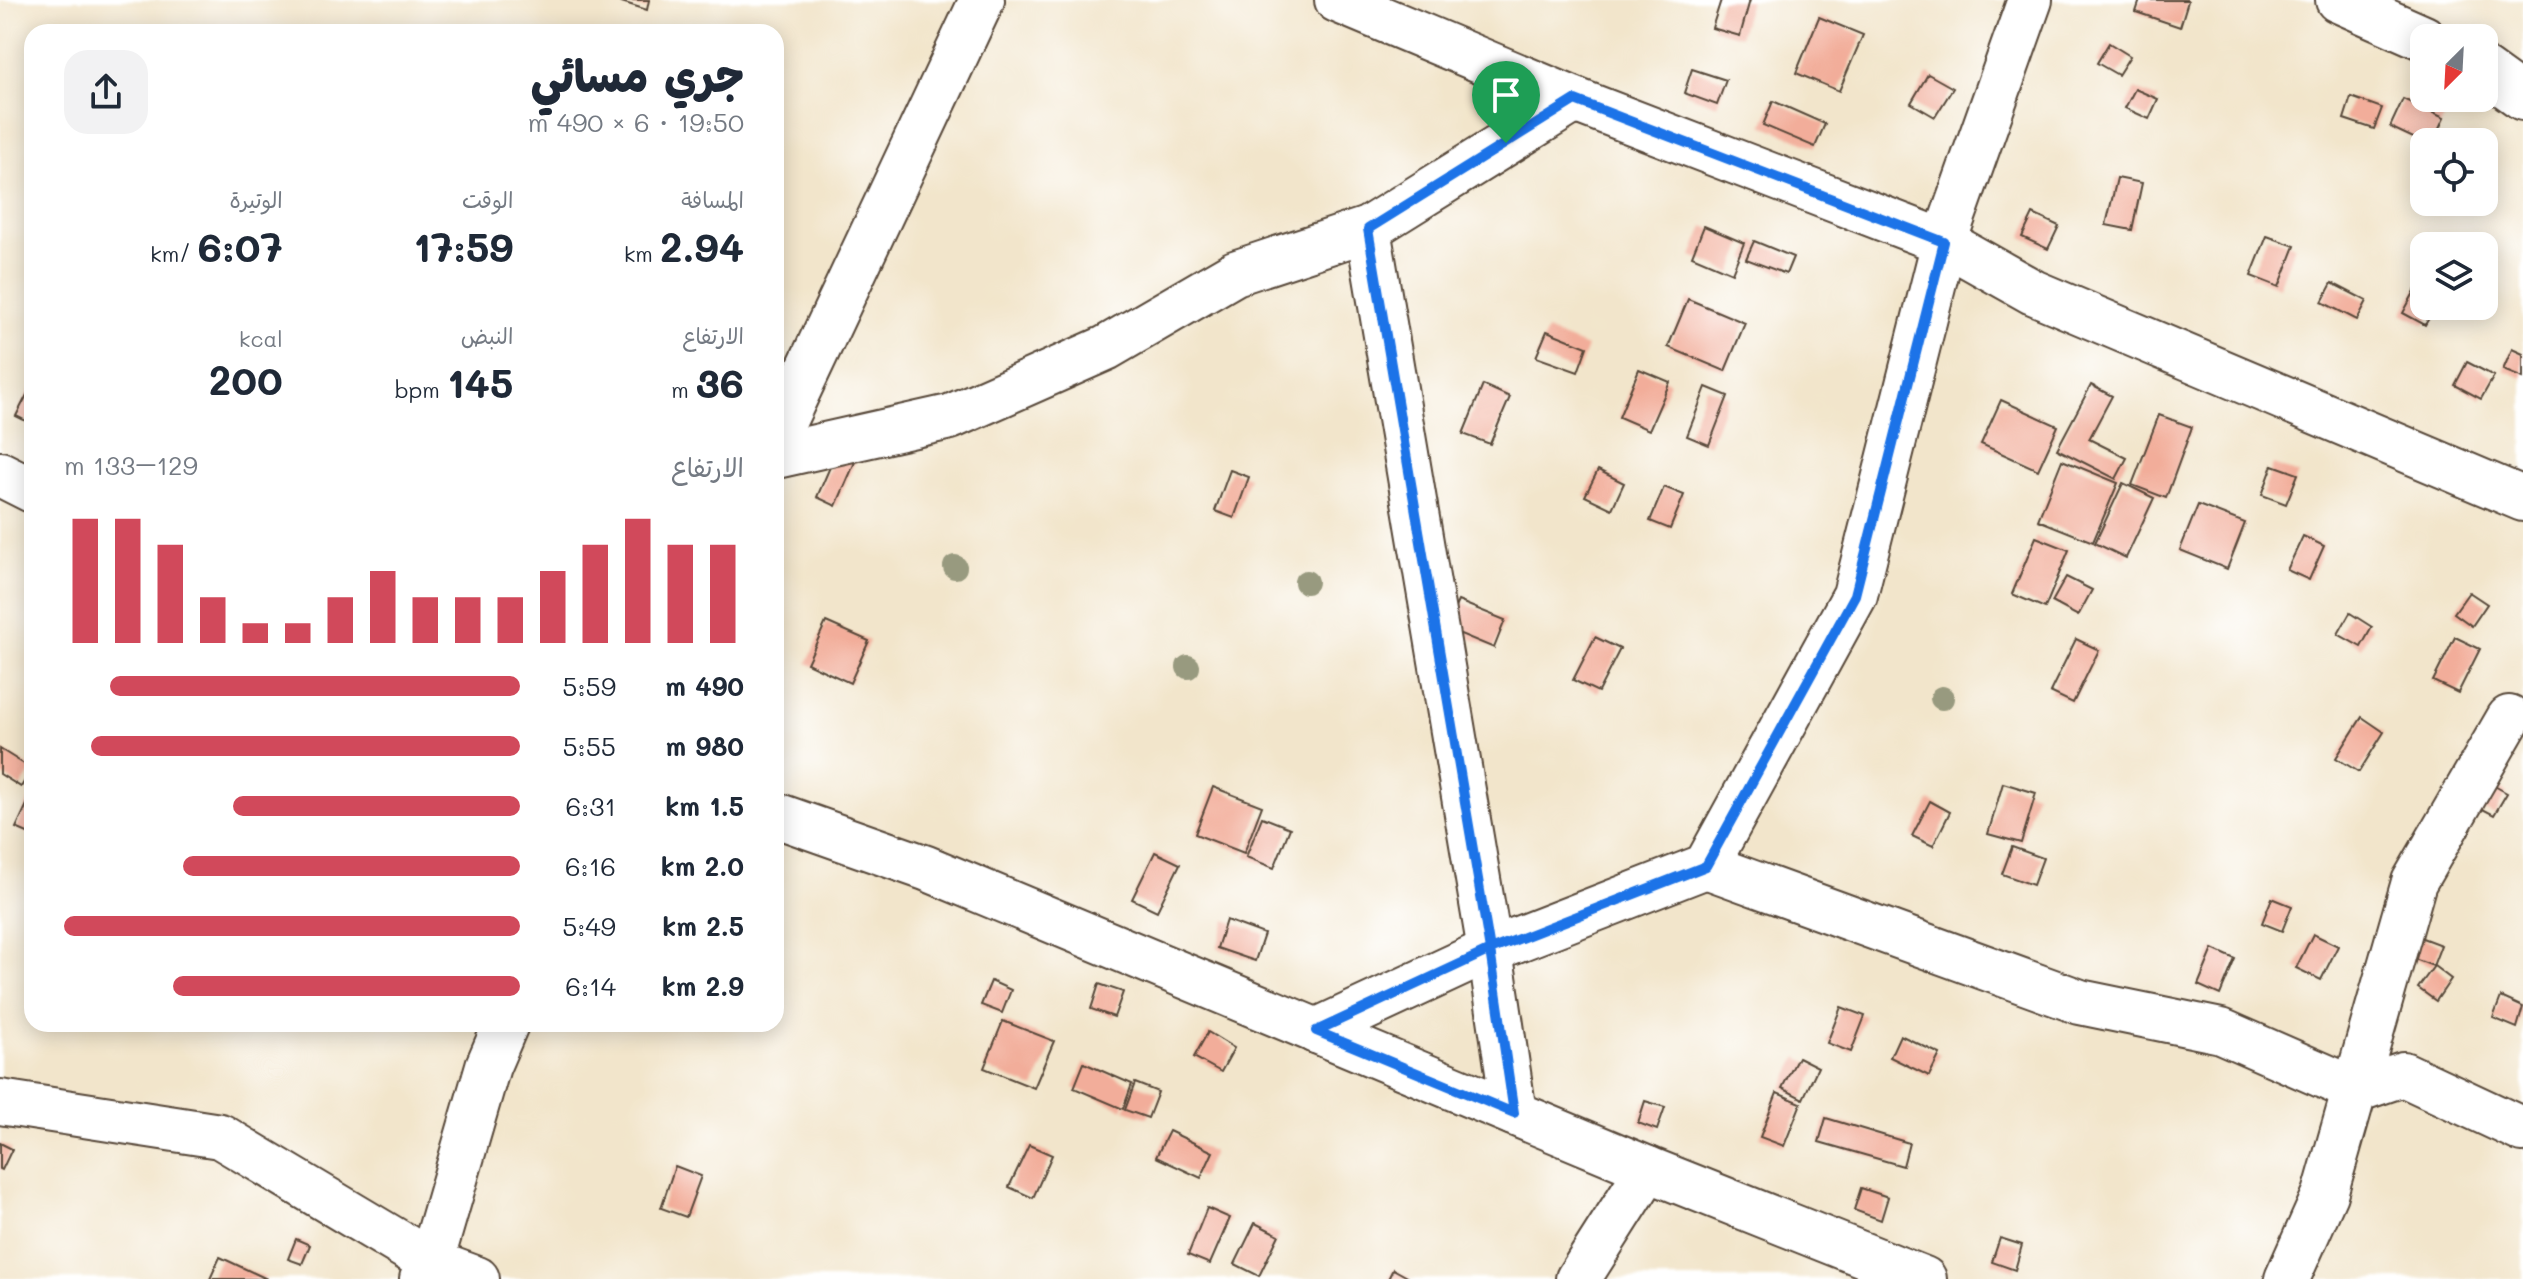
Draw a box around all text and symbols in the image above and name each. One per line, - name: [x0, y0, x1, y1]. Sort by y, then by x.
- north arrow: [2410, 24, 2498, 112]
- map controls: [2410, 24, 2498, 320]
- text: جري مسائي: [531, 46, 744, 103]
- button: share: [64, 50, 148, 134]
- pin: [1472, 61, 1540, 143]
- icon: arrive: [1484, 73, 1528, 117]
- text: 19:50 · 6 × 490 m: [528, 105, 744, 139]
- button: locate: [2410, 128, 2498, 216]
- text: الوتيرة: [230, 185, 283, 214]
- text: الوقت: [462, 185, 513, 214]
- text: المسافة: [681, 185, 744, 214]
- text: 6:07: [198, 220, 283, 272]
- text: 17:59: [413, 220, 513, 272]
- text: 2.94: [660, 220, 744, 272]
- button: layers: [2410, 232, 2498, 320]
- text: /km: [150, 239, 198, 268]
- text: km: [624, 239, 660, 268]
- text: النبض: [461, 321, 513, 350]
- text: الارتفاع: [682, 321, 744, 350]
- text: kcal: [239, 324, 283, 353]
- text: 200: [209, 353, 283, 405]
- text: 145: [447, 356, 513, 408]
- text: 36: [696, 356, 744, 408]
- text: bpm: [395, 375, 447, 404]
- text: m: [671, 375, 696, 404]
- text: 129–133 m: [64, 448, 198, 482]
- text: الارتفاع: [671, 450, 744, 484]
- text: 5:59: [562, 669, 616, 703]
- text: 490 m: [665, 669, 744, 703]
- text: 5:55: [562, 729, 616, 763]
- text: 980 m: [666, 729, 744, 763]
- text: 6:31: [565, 789, 616, 823]
- text: 1.5 km: [665, 789, 744, 823]
- text: 6:16: [565, 849, 616, 883]
- text: 2.0 km: [661, 849, 744, 883]
- text: 5:49: [562, 909, 616, 943]
- text: 2.5 km: [662, 909, 744, 943]
- text: 6:14: [565, 969, 616, 1003]
- text: 2.9 km: [662, 969, 744, 1003]

